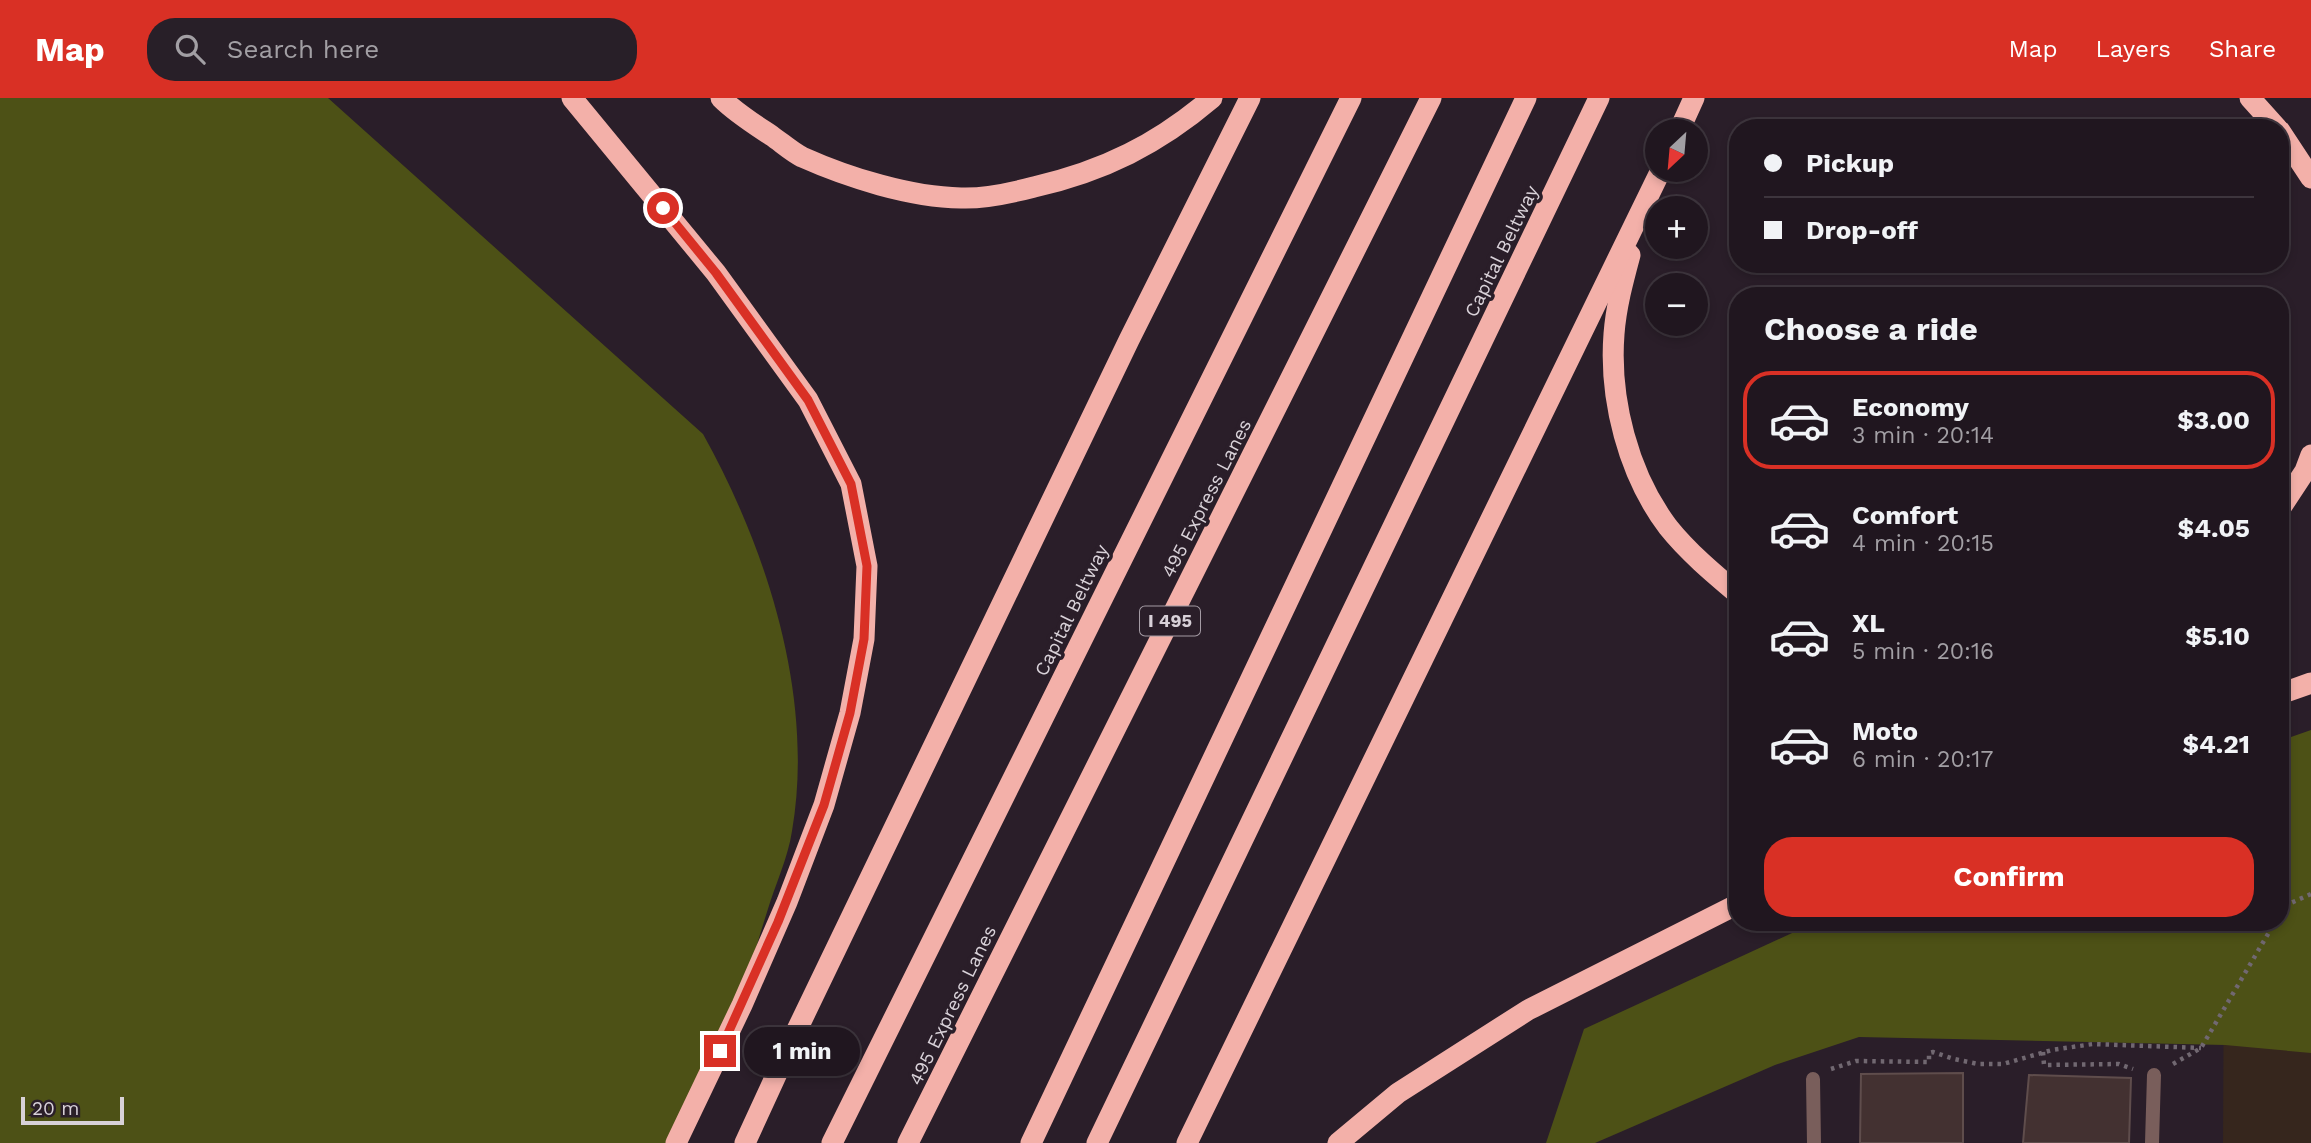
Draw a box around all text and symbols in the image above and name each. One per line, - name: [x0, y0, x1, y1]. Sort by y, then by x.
- search box: [147, 18, 637, 81]
- text: Map: [35, 30, 105, 69]
- icon: search: [171, 30, 209, 68]
- text: Search here: [227, 34, 379, 64]
- text: Map: [2009, 35, 2057, 63]
- text: Layers: [2095, 35, 2171, 63]
- text: Share: [2209, 35, 2276, 63]
- north arrow: [1645, 119, 1708, 182]
- map controls: [1645, 119, 1708, 336]
- text: Pickup: [1806, 148, 1894, 178]
- street label: Capital Beltway: [1460, 181, 1543, 321]
- route start: [647, 192, 679, 224]
- button: +: [1645, 196, 1708, 259]
- text: Drop-off: [1806, 215, 1918, 245]
- button: −: [1645, 273, 1708, 336]
- text: Choose a ride: [1764, 310, 1978, 348]
- icon: car: [1768, 389, 1831, 452]
- text: Economy: [1852, 392, 1969, 422]
- text: $3.00: [2177, 405, 2250, 435]
- street label: 495 Express Lanes: [1157, 415, 1256, 581]
- text: 3 min · 20:14: [1852, 422, 1994, 449]
- icon: car: [1768, 497, 1831, 560]
- text: Comfort: [1852, 500, 1958, 530]
- text: $4.05: [2178, 513, 2250, 543]
- text: 4 min · 20:15: [1852, 530, 1994, 557]
- street label: Capital Beltway: [1030, 540, 1113, 680]
- icon: car: [1768, 605, 1831, 668]
- road number: I 495: [1140, 606, 1200, 636]
- text: XL: [1852, 608, 1885, 638]
- text: $5.10: [2185, 621, 2250, 651]
- text: 5 min · 20:16: [1852, 638, 1994, 665]
- icon: car: [1768, 713, 1831, 776]
- text: Moto: [1852, 716, 1918, 746]
- text: $4.21: [2182, 729, 2250, 759]
- text: 6 min · 20:17: [1852, 746, 1993, 773]
- button: Confirm: [1764, 837, 2254, 917]
- street label: 495 Express Lanes: [904, 922, 1001, 1089]
- callout: 1 min: [744, 1026, 860, 1076]
- route end: [704, 1035, 736, 1067]
- text: 1 min: [772, 1038, 832, 1065]
- scale bar: [21, 1094, 124, 1126]
- text: 20 m: [32, 1097, 79, 1120]

